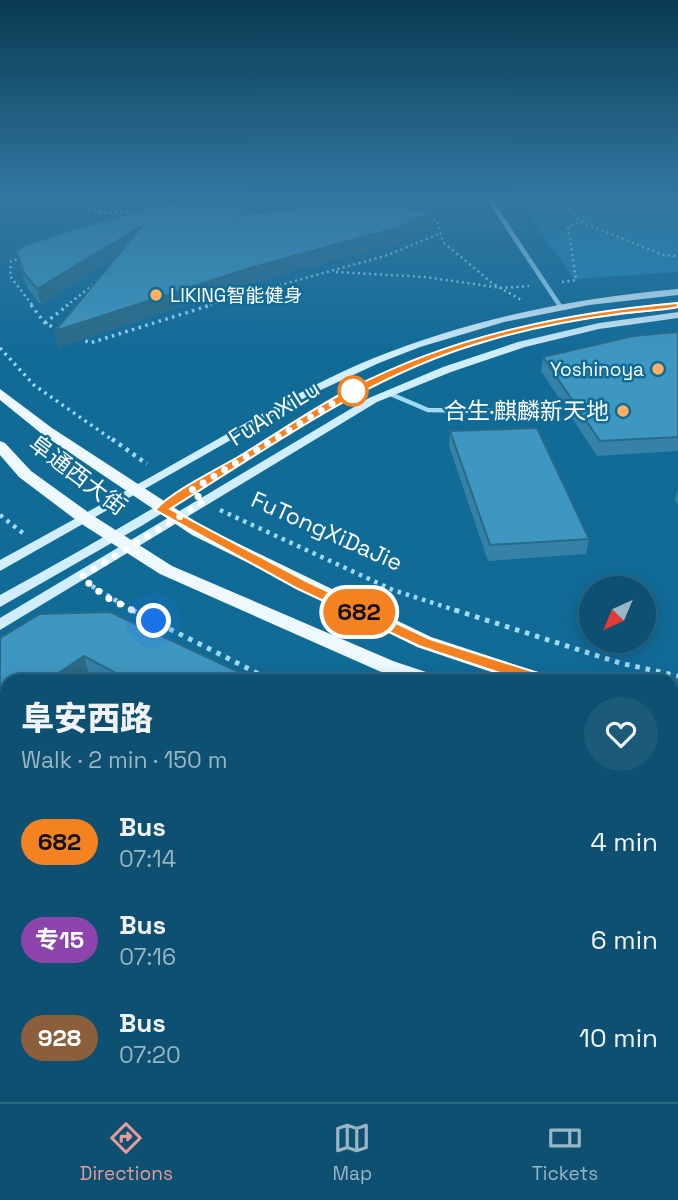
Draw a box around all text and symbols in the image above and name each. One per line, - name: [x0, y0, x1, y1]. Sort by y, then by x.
- place label: LIKING智能健身: [170, 283, 302, 308]
- marker: LIKING智能健身: [148, 287, 164, 303]
- place label: Yoshinoya: [550, 357, 644, 382]
- marker: Yoshinoya: [650, 361, 666, 377]
- street label: FuAnXiLu: [223, 373, 325, 453]
- unlabelled marker: [338, 376, 368, 406]
- place label: 合生·麒麟新天地: [444, 396, 609, 426]
- marker: 合生·麒麟新天地: [615, 403, 631, 419]
- street label: 阜通西大街: [23, 428, 133, 522]
- street label: FuTongXiDaJie: [247, 484, 407, 578]
- north arrow: [579, 576, 656, 653]
- map controls: [579, 576, 656, 653]
- line badge: 682: [319, 589, 399, 635]
- text: 682: [337, 596, 381, 627]
- your location: [136, 603, 171, 638]
- button: heart: [584, 697, 658, 771]
- text: 阜安西路: [21, 698, 153, 740]
- text: Walk · 2 min · 150 m: [21, 745, 228, 775]
- text: Bus: [119, 810, 166, 844]
- text: 4 min: [590, 825, 658, 859]
- text: 682: [38, 826, 81, 857]
- text: 07:14: [119, 844, 176, 874]
- text: Bus: [119, 908, 166, 942]
- text: 6 min: [591, 923, 658, 957]
- text: 专15: [35, 924, 84, 955]
- text: 07:16: [119, 942, 176, 972]
- text: Bus: [119, 1006, 166, 1040]
- text: 10 min: [579, 1021, 658, 1055]
- text: 928: [38, 1022, 81, 1053]
- text: 07:20: [119, 1040, 181, 1070]
- tab: Directions: [80, 1119, 173, 1186]
- tab: Map: [333, 1119, 372, 1186]
- tab: Tickets: [532, 1119, 598, 1186]

